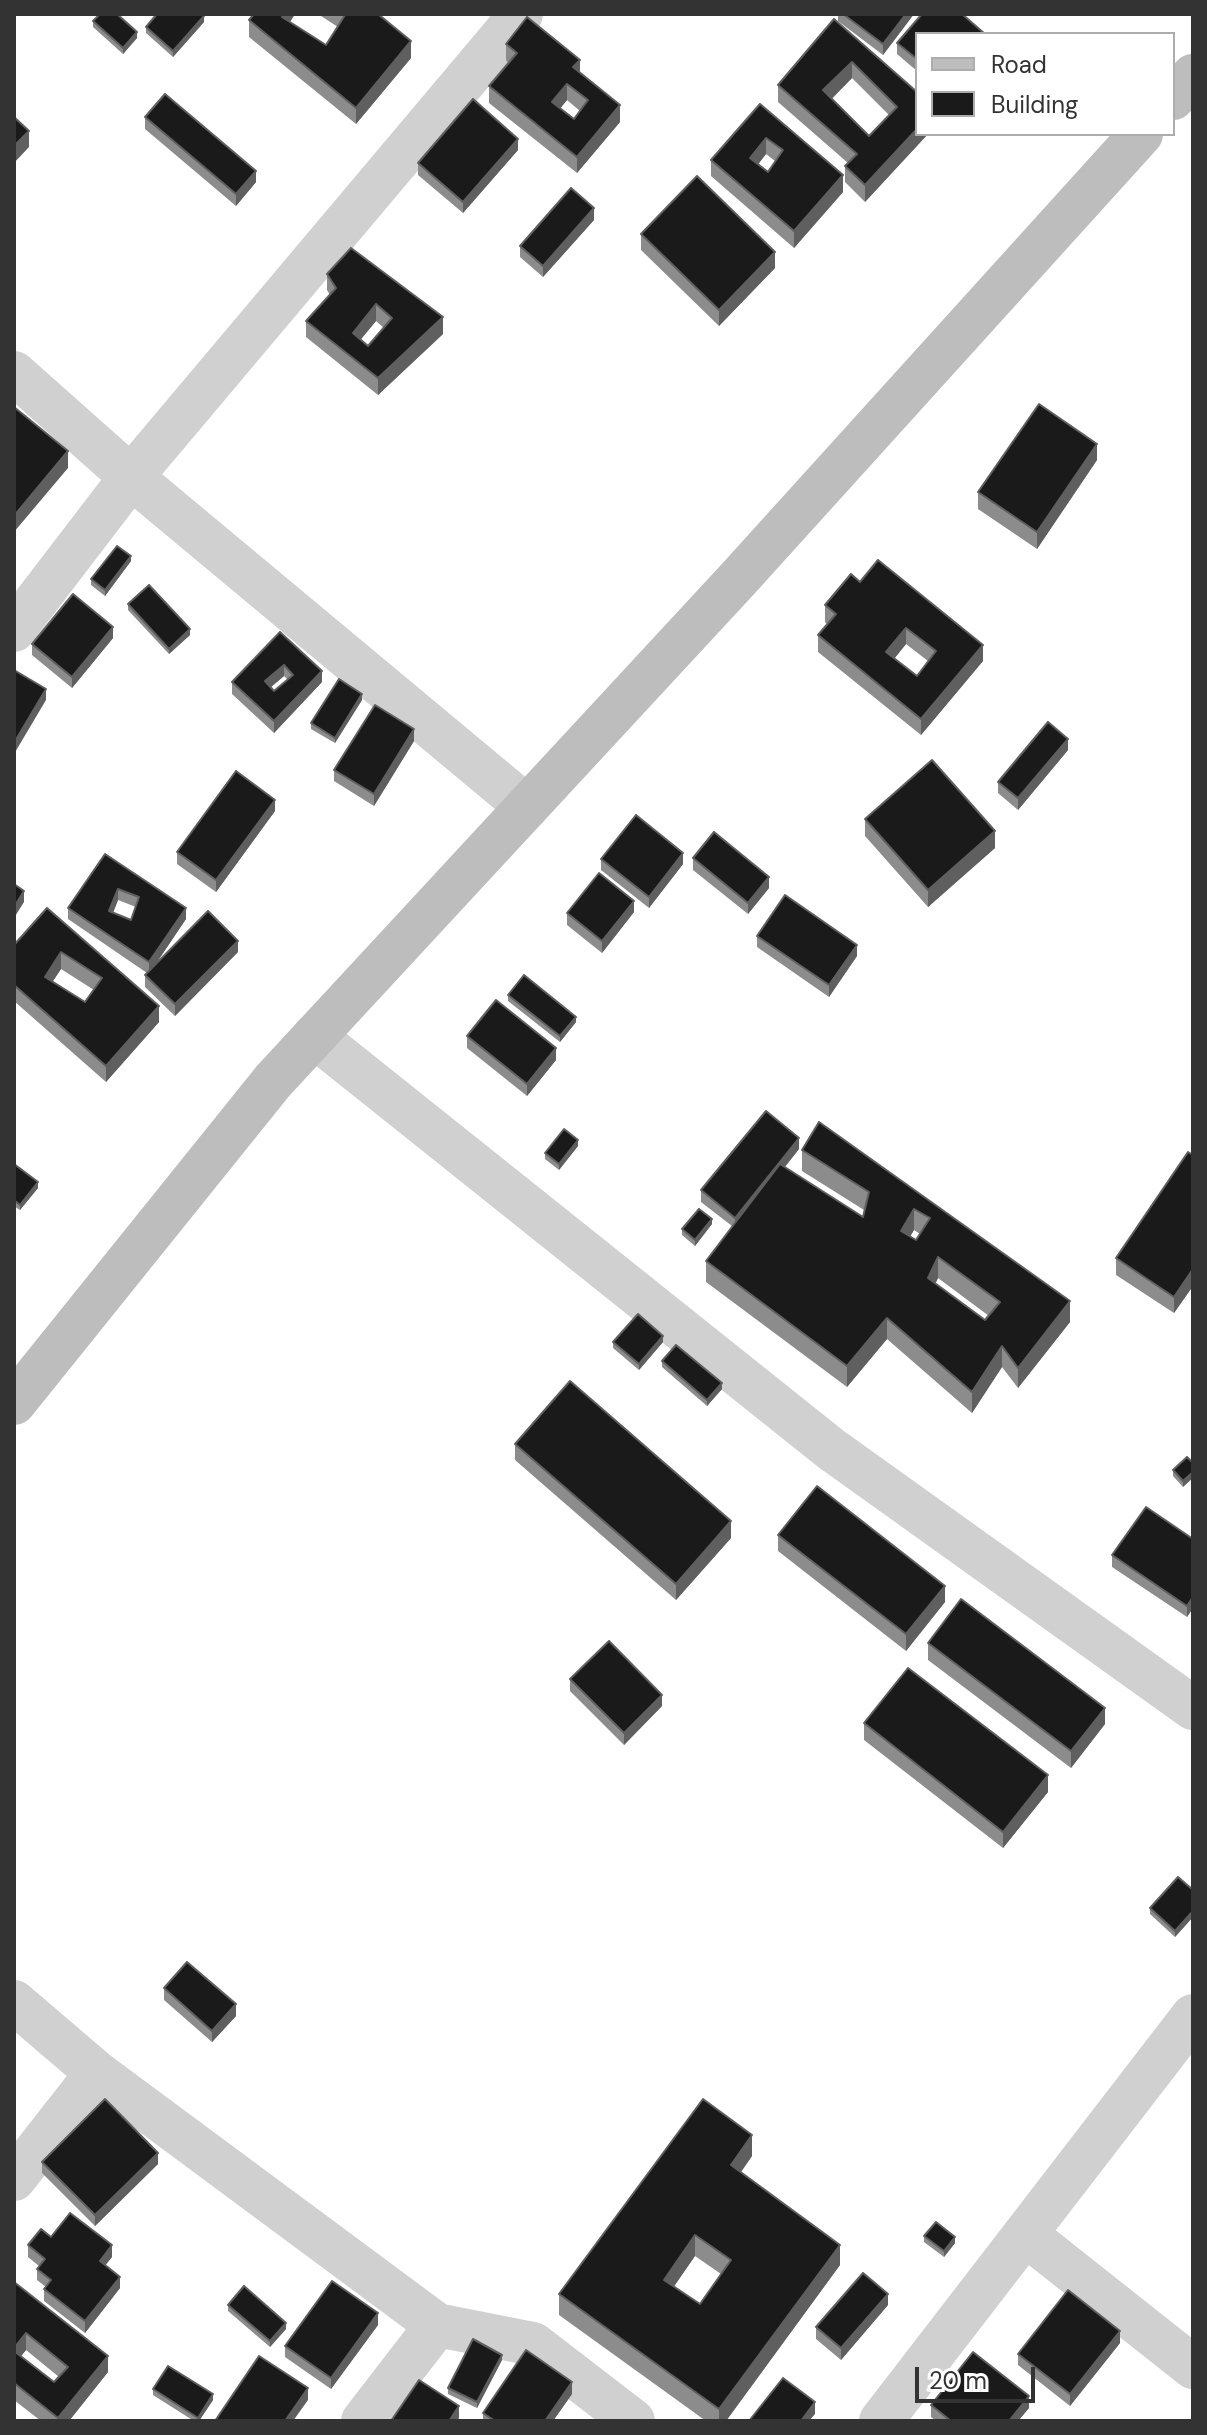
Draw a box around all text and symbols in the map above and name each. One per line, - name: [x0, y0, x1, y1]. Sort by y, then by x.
- legend: [915, 32, 1175, 136]
- text: Road: [991, 49, 1047, 80]
- text: Building: [991, 89, 1078, 120]
- scale bar: [919, 2351, 1039, 2401]
- text: 20 m: [929, 2365, 987, 2396]

